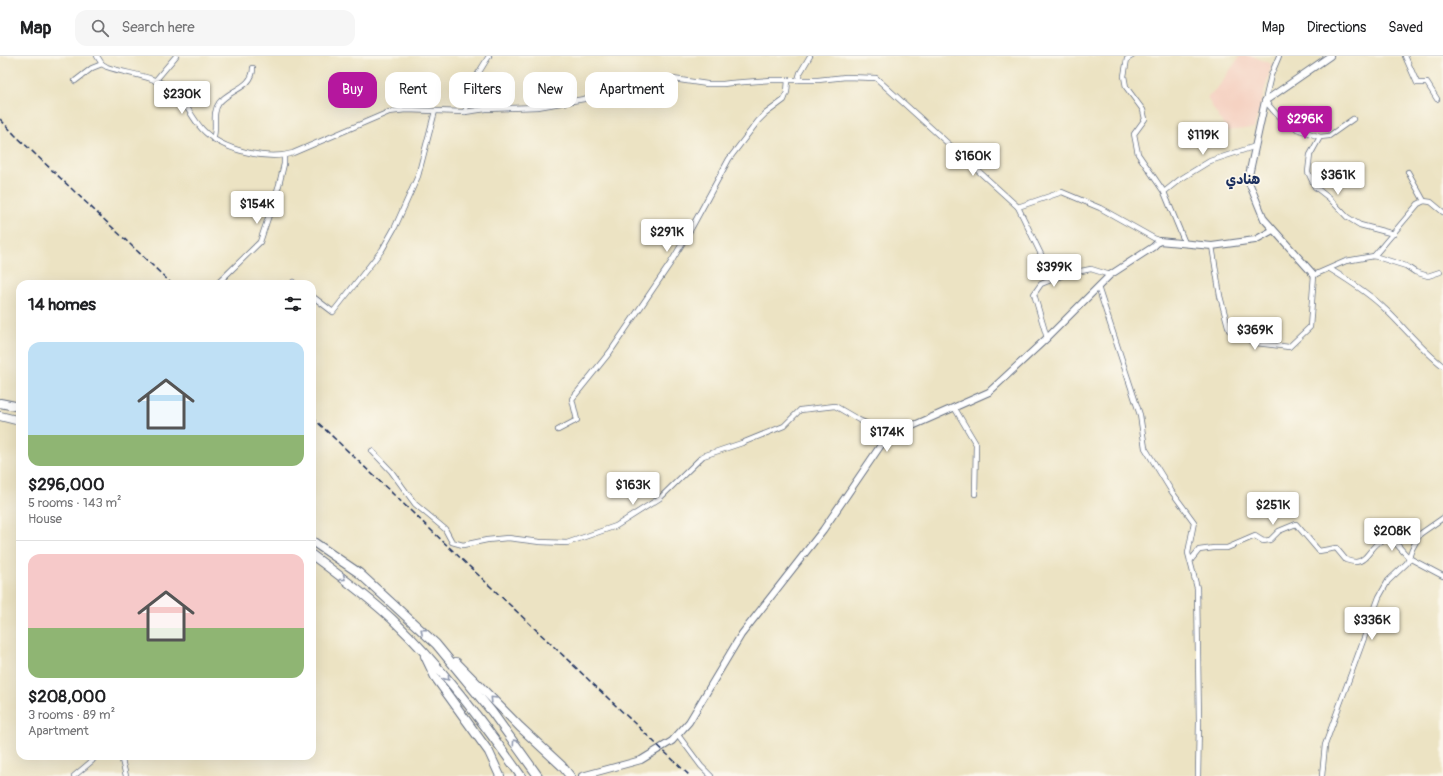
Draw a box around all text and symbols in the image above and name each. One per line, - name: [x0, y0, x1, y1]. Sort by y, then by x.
- search box: [75, 10, 355, 46]
- text: Map: [20, 16, 51, 40]
- icon: search: [89, 17, 111, 39]
- text: Search here: [121, 18, 195, 37]
- text: Map: [1262, 19, 1285, 36]
- text: Directions: [1307, 19, 1366, 36]
- text: Saved: [1388, 19, 1423, 36]
- chip: Buy: [328, 72, 377, 108]
- chip: Rent: [385, 72, 441, 108]
- chip: Filters: [449, 72, 515, 108]
- chip: New: [523, 72, 577, 108]
- chip: Apartment: [585, 72, 678, 108]
- pin: $230K: [154, 81, 210, 115]
- text: $230K: [163, 86, 201, 102]
- pin: $296K: [1277, 106, 1333, 140]
- text: $296K: [1287, 111, 1323, 127]
- pin: $119K: [1175, 122, 1231, 156]
- text: $119K: [1187, 127, 1219, 143]
- pin: $160K: [945, 143, 1001, 177]
- text: $160K: [955, 148, 991, 164]
- pin: $361K: [1310, 162, 1366, 196]
- text: $361K: [1321, 167, 1355, 183]
- district label: هنادي: [1226, 171, 1260, 190]
- pin: $154K: [229, 191, 285, 225]
- text: $154K: [240, 196, 274, 212]
- pin: $291K: [639, 219, 695, 253]
- text: $291K: [650, 224, 684, 240]
- pin: $399K: [1026, 254, 1082, 288]
- text: $399K: [1036, 259, 1072, 275]
- icon: filters: [282, 293, 304, 315]
- text: 14 homes: [28, 294, 96, 315]
- pin: $369K: [1227, 317, 1283, 351]
- text: $369K: [1237, 322, 1273, 338]
- icon: home: [130, 368, 202, 440]
- pin: $174K: [859, 419, 915, 453]
- text: $174K: [870, 424, 904, 440]
- pin: $163K: [605, 472, 661, 506]
- text: $296,000: [28, 474, 105, 495]
- text: $163K: [616, 477, 650, 493]
- pin: $251K: [1245, 492, 1301, 526]
- text: 5 rooms · 143 m²: [28, 495, 122, 511]
- text: $251K: [1256, 497, 1290, 513]
- text: House: [28, 511, 62, 527]
- pin: $208K: [1364, 518, 1420, 552]
- text: $208K: [1373, 523, 1411, 539]
- one-way arrow: [339, 573, 346, 581]
- icon: home: [130, 580, 202, 652]
- pin: $336K: [1344, 607, 1400, 641]
- text: $336K: [1354, 612, 1390, 628]
- one-way arrow: [420, 629, 428, 636]
- one-way arrow: [442, 673, 449, 680]
- text: $208,000: [28, 686, 106, 707]
- one-way arrow: [490, 696, 498, 704]
- text: 3 rooms · 89 m²: [28, 707, 115, 723]
- text: Apartment: [28, 723, 89, 739]
- one-way arrow: [512, 739, 519, 746]

